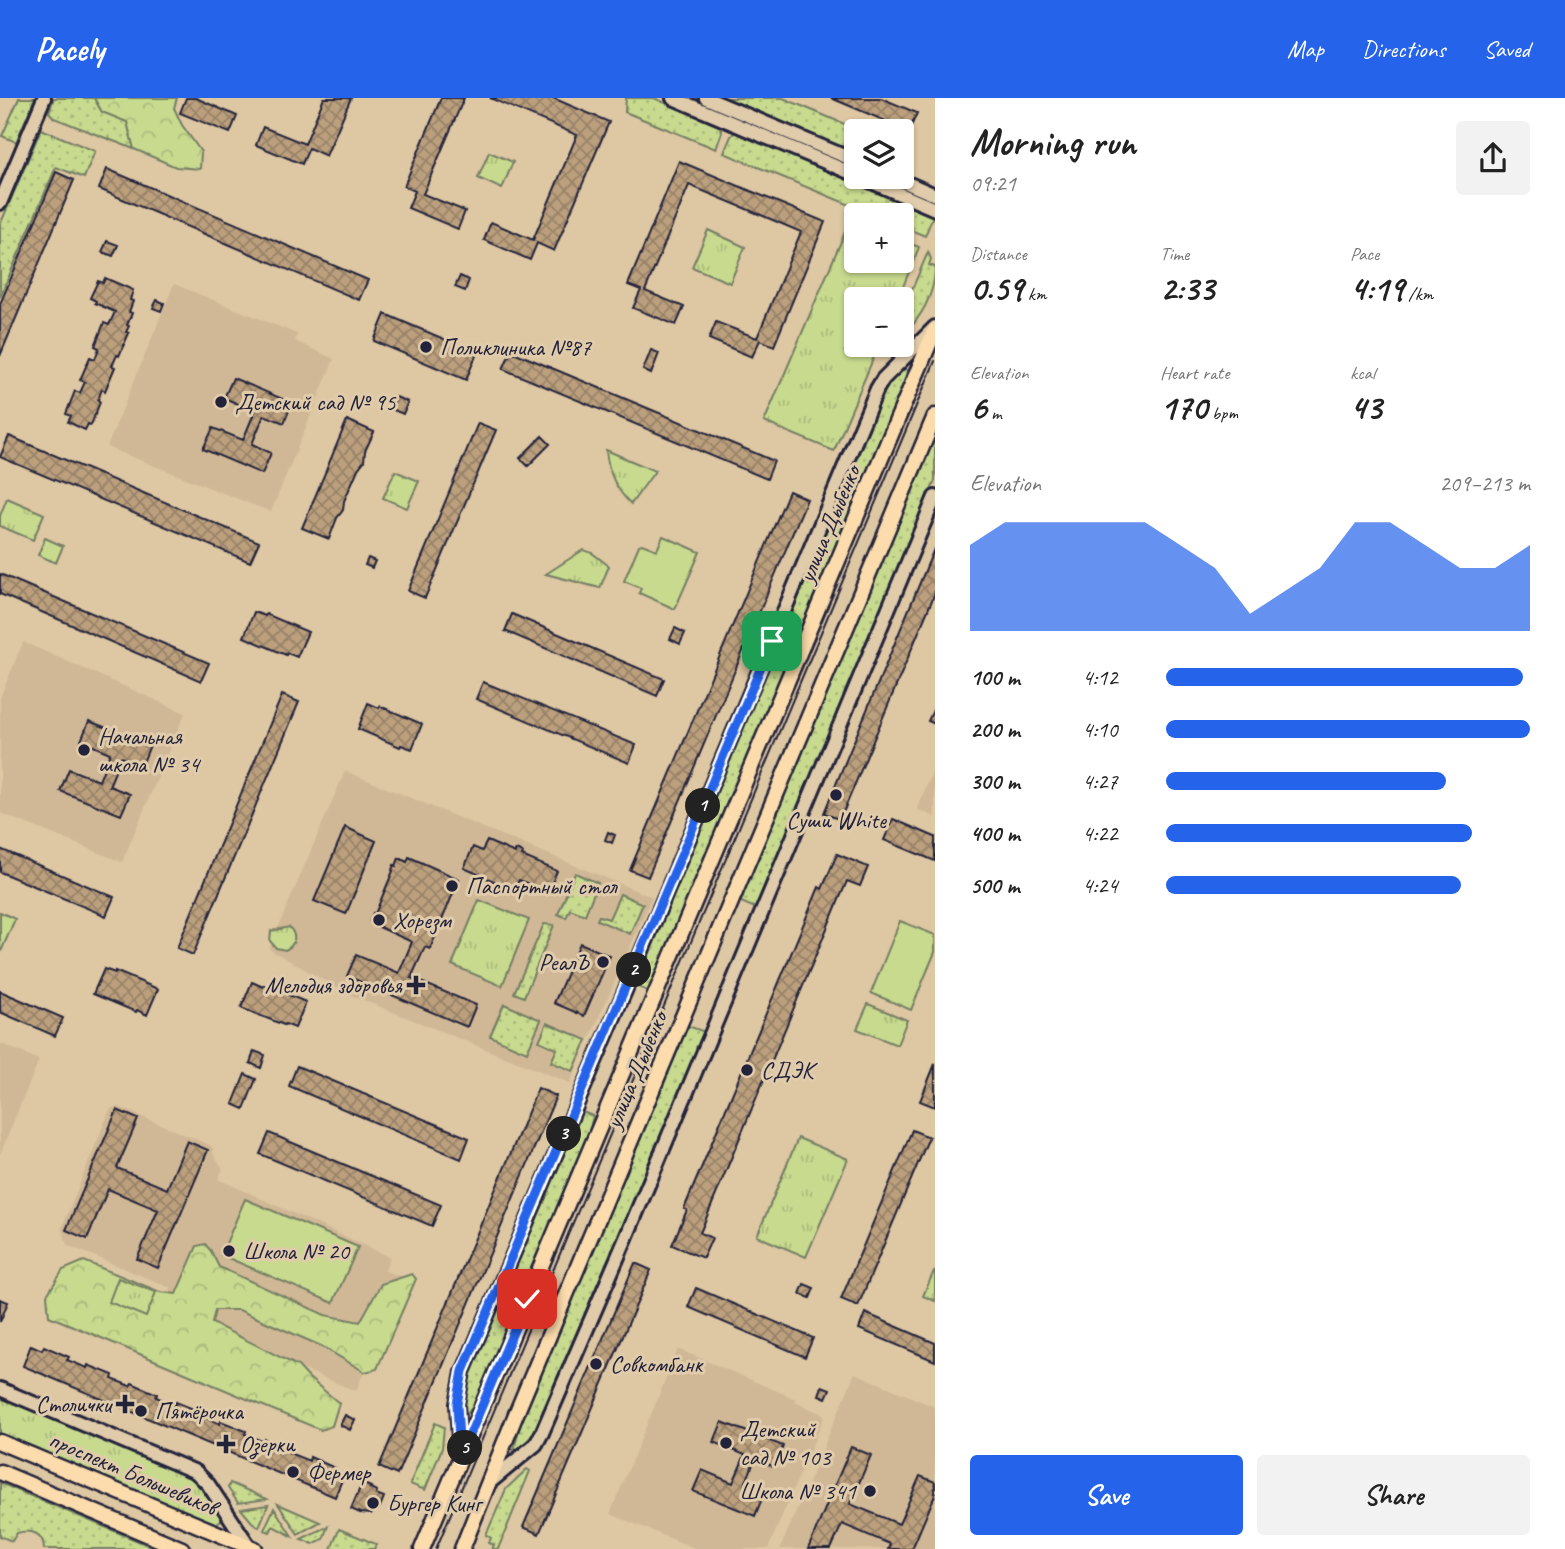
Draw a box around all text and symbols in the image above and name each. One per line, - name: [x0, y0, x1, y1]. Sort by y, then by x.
- text: Pacely: [35, 28, 104, 70]
- text: Map: [1287, 34, 1324, 64]
- text: Directions: [1362, 34, 1445, 64]
- text: Saved: [1483, 34, 1530, 64]
- map controls: [844, 119, 914, 357]
- button: layers: [844, 119, 914, 189]
- text: Morning run: [970, 119, 1136, 166]
- button: share: [1456, 121, 1530, 195]
- text: 09:21: [970, 169, 1016, 198]
- button: +: [844, 203, 914, 273]
- text: Distance: [970, 242, 1027, 266]
- text: Time: [1160, 242, 1189, 266]
- text: Pace: [1350, 242, 1379, 266]
- text: 0.59: [970, 266, 1023, 311]
- text: 2:33: [1160, 266, 1214, 311]
- text: 4:19: [1350, 266, 1404, 311]
- text: km: [1023, 282, 1046, 306]
- text: /km: [1404, 282, 1433, 306]
- button: −: [844, 287, 914, 357]
- place label: Поликлиника №87: [440, 332, 592, 362]
- marker: Поликлиника №87: [418, 339, 434, 355]
- text: Elevation: [970, 361, 1028, 385]
- text: Heart rate: [1160, 361, 1229, 385]
- text: kcal: [1350, 361, 1375, 385]
- text: 6: [970, 385, 987, 430]
- text: 170: [1160, 385, 1207, 430]
- text: 43: [1350, 385, 1382, 430]
- place label: Детский сад № 95: [235, 387, 397, 417]
- marker: Детский сад № 95: [213, 394, 229, 410]
- text: m: [987, 401, 1002, 425]
- text: bpm: [1207, 401, 1238, 425]
- street label: улица Дыбенко: [790, 459, 868, 589]
- text: Elevation: [970, 469, 1041, 498]
- text: 209–213 m: [1439, 469, 1530, 498]
- pin: [742, 611, 802, 671]
- icon: arrive: [753, 622, 791, 660]
- text: 100 m: [970, 663, 1020, 692]
- text: 4:12: [1082, 663, 1118, 692]
- text: 200 m: [970, 715, 1020, 744]
- text: 4:10: [1082, 715, 1118, 744]
- place label: Начальная школа № 34: [98, 721, 201, 779]
- marker: Начальная школа № 34: [76, 742, 92, 758]
- text: 300 m: [970, 767, 1020, 796]
- text: 4:27: [1082, 767, 1118, 796]
- marker: Суши White: [828, 787, 844, 803]
- pin: 1: [686, 788, 720, 824]
- text: 1: [698, 793, 707, 817]
- place label: Суши White: [786, 805, 888, 835]
- text: 400 m: [970, 819, 1020, 848]
- text: 4:22: [1082, 819, 1118, 848]
- place label: Паспортный стол: [466, 871, 619, 901]
- text: 500 m: [970, 871, 1019, 900]
- text: 4:24: [1082, 871, 1118, 900]
- marker: Паспортный стол: [444, 878, 460, 894]
- place label: Хорезм: [393, 905, 452, 935]
- marker: Хорезм: [371, 912, 387, 928]
- place label: РеалЪ: [539, 947, 590, 977]
- pin: 2: [616, 952, 652, 988]
- marker: РеалЪ: [595, 954, 611, 970]
- text: 2: [629, 957, 638, 981]
- place label: Мелодия здоровья: [265, 970, 403, 1000]
- marker: Мелодия здоровья: [408, 977, 424, 993]
- street label: улица Дыбенко: [597, 1005, 675, 1135]
- place label: СДЭК: [761, 1055, 819, 1085]
- marker: СДЭК: [739, 1062, 755, 1078]
- pin: 3: [546, 1116, 582, 1152]
- text: 3: [559, 1121, 568, 1145]
- place label: Школа № 20: [243, 1236, 351, 1266]
- marker: Школа № 20: [221, 1243, 237, 1259]
- pin: [497, 1269, 557, 1329]
- icon: check: [508, 1280, 546, 1318]
- place label: Совкомбанк: [610, 1349, 704, 1379]
- marker: Совкомбанк: [588, 1356, 604, 1372]
- place label: Столички: [36, 1389, 113, 1419]
- marker: Столички: [117, 1396, 133, 1412]
- place label: Пятёрочка: [155, 1396, 244, 1426]
- marker: Пятёрочка: [133, 1403, 149, 1419]
- place label: Детский сад № 103: [740, 1414, 833, 1472]
- street label: проспект Большевиков: [45, 1424, 226, 1524]
- place label: Озерки: [240, 1429, 296, 1460]
- pin: 5: [448, 1430, 482, 1466]
- text: 5: [460, 1435, 469, 1459]
- marker: Детский сад № 103: [718, 1435, 734, 1451]
- marker: Озерки: [218, 1436, 234, 1452]
- button: Save: [970, 1455, 1243, 1535]
- button: Share: [1257, 1455, 1530, 1535]
- place label: Фермер: [307, 1457, 372, 1487]
- marker: Фермер: [285, 1464, 301, 1480]
- place label: Школа № 341: [739, 1476, 857, 1506]
- marker: Школа № 341: [862, 1483, 878, 1499]
- place label: Бургер Кинг: [387, 1488, 484, 1518]
- marker: Бургер Кинг: [365, 1495, 381, 1511]

